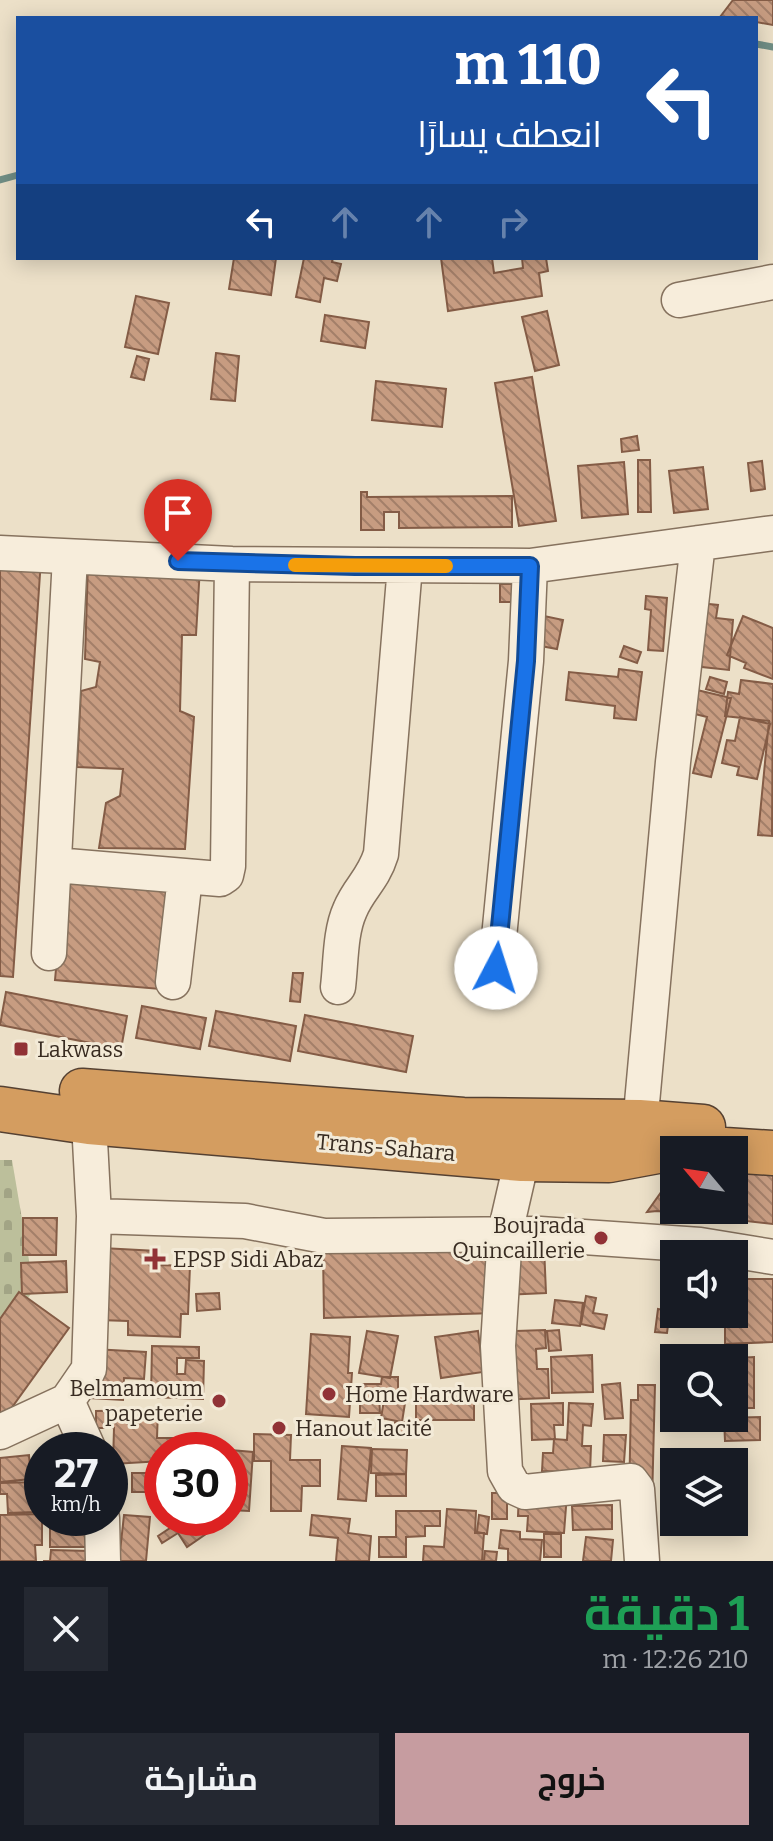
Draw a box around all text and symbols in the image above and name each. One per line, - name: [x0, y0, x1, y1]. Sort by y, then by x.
- text: 110 m: [455, 32, 602, 99]
- icon: left: [630, 48, 734, 152]
- text: انعطف يسارًا: [417, 113, 602, 157]
- icon: left: [239, 200, 283, 244]
- icon: ahead: [323, 200, 367, 244]
- icon: ahead: [407, 200, 451, 244]
- icon: right: [491, 200, 535, 244]
- pin: [144, 479, 212, 561]
- icon: arrive: [156, 491, 200, 535]
- position arrow: [454, 926, 538, 1010]
- place label: Lakwass: [37, 1036, 123, 1063]
- marker: Lakwass: [12, 1040, 30, 1058]
- street label: Trans-Sahara: [315, 1128, 457, 1167]
- north arrow: [660, 1136, 748, 1224]
- map controls: [660, 1136, 748, 1536]
- place label: Boujrada Quincaillerie: [452, 1212, 585, 1264]
- marker: Boujrada Quincaillerie: [592, 1229, 610, 1247]
- button: sound: [660, 1240, 748, 1328]
- place label: EPSP Sidi Abaz: [173, 1246, 324, 1273]
- marker: EPSP Sidi Abaz: [144, 1248, 166, 1270]
- button: search: [660, 1344, 748, 1432]
- place label: Belmamoum papeterie: [69, 1375, 203, 1427]
- place label: Home Hardware: [345, 1381, 514, 1408]
- marker: Home Hardware: [320, 1385, 338, 1403]
- marker: Belmamoum papeterie: [210, 1392, 228, 1410]
- place label: Hanout lacité: [295, 1415, 432, 1442]
- marker: Hanout lacité: [270, 1419, 288, 1437]
- speed limit sign: 30: [144, 1432, 248, 1536]
- button: layers: [660, 1448, 748, 1536]
- text: 27: [54, 1450, 98, 1498]
- text: km/h: [51, 1492, 101, 1516]
- text: 1 دقيقة: [584, 1585, 749, 1643]
- button: close: [24, 1587, 108, 1671]
- text: 210 m · 12:26: [602, 1644, 749, 1675]
- button: مشاركة: [24, 1733, 379, 1825]
- button: خروج: [395, 1733, 749, 1825]

